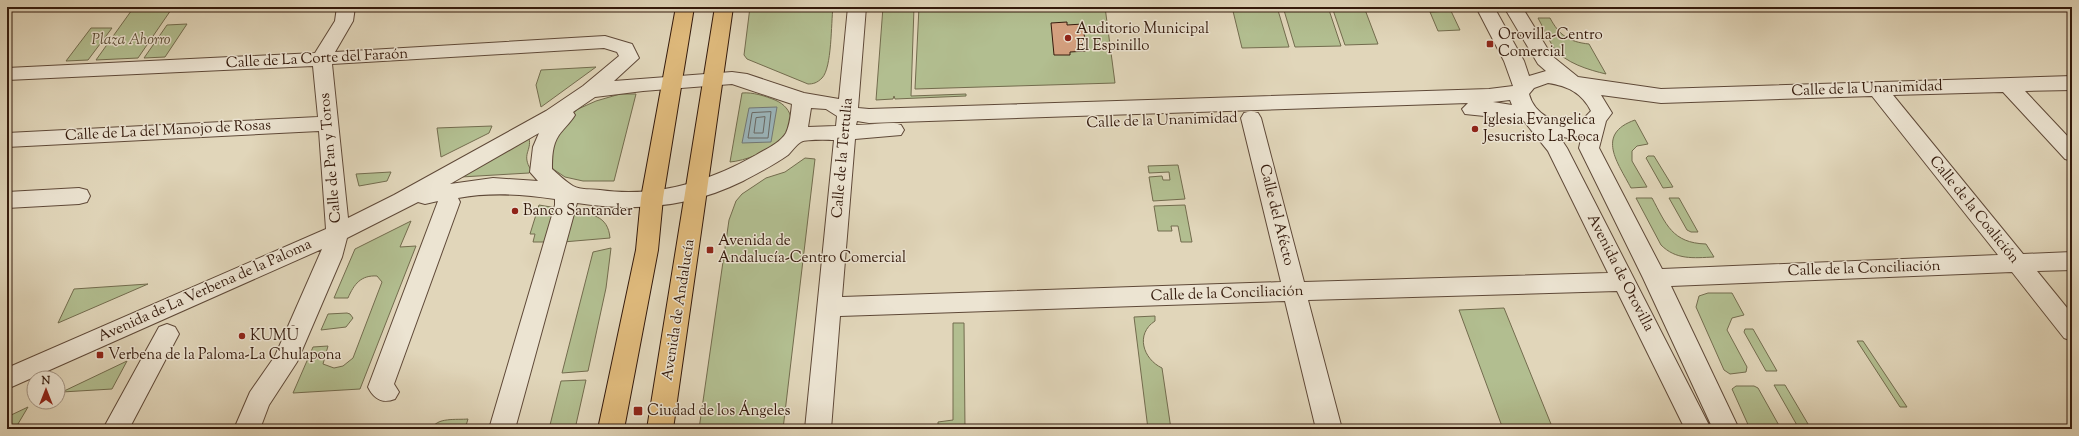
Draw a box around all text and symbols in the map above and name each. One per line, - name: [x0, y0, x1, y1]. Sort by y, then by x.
- place label: Auditorio Municipal El Espinillo: [1076, 19, 1209, 57]
- place label: Orovilla-Centro Comercial: [1498, 25, 1603, 63]
- park label: Plaza Ahorro: [92, 30, 171, 51]
- marker: Auditorio Municipal El Espinillo: [1063, 33, 1073, 43]
- marker: Orovilla-Centro Comercial: [1485, 39, 1495, 49]
- street label: Calle de La Corte del Faraón: [225, 44, 409, 74]
- street label: Calle de la Unanimidad: [1791, 76, 1944, 102]
- street label: Calle de Pan y Toros: [315, 92, 347, 224]
- street label: Calle de la Tertulia: [827, 97, 859, 219]
- street label: Calle de la Unanimidad: [1086, 108, 1239, 134]
- place label: Iglesia Evangelica Jesucristo La Roca: [1482, 110, 1599, 148]
- street label: Calle de La del Manojo de Rosas: [64, 115, 272, 147]
- marker: Iglesia Evangelica Jesucristo La Roca: [1470, 124, 1480, 134]
- street label: Calle de la Coalición: [1924, 152, 2024, 268]
- street label: Calle del Afécto: [1253, 162, 1299, 268]
- place label: Banco Santander: [523, 201, 633, 222]
- marker: Banco Santander: [510, 206, 520, 216]
- street label: Avenida de Orovilla: [1581, 211, 1659, 336]
- place label: Avenida de Andalucía-Centro Comercial: [718, 231, 906, 269]
- street label: Avenida de La Verbena de la Paloma: [95, 234, 315, 348]
- street label: Avenida de Andalucía: [657, 238, 701, 382]
- marker: Avenida de Andalucía-Centro Comercial: [705, 245, 715, 255]
- street label: Calle de la Conciliación: [1787, 256, 1941, 282]
- street label: Calle de la Conciliación: [1150, 281, 1304, 307]
- place label: KUMŪ: [250, 325, 299, 347]
- marker: KUMŪ: [237, 331, 247, 341]
- place label: Verbena de la Paloma-La Chulapona: [108, 345, 342, 366]
- marker: Verbena de la Paloma-La Chulapona: [95, 350, 105, 360]
- north arrow: [26, 370, 66, 410]
- text: N: [41, 373, 51, 389]
- place label: Ciudad de los Ángeles: [647, 400, 790, 422]
- marker: Ciudad de los Ángeles: [632, 405, 644, 417]

